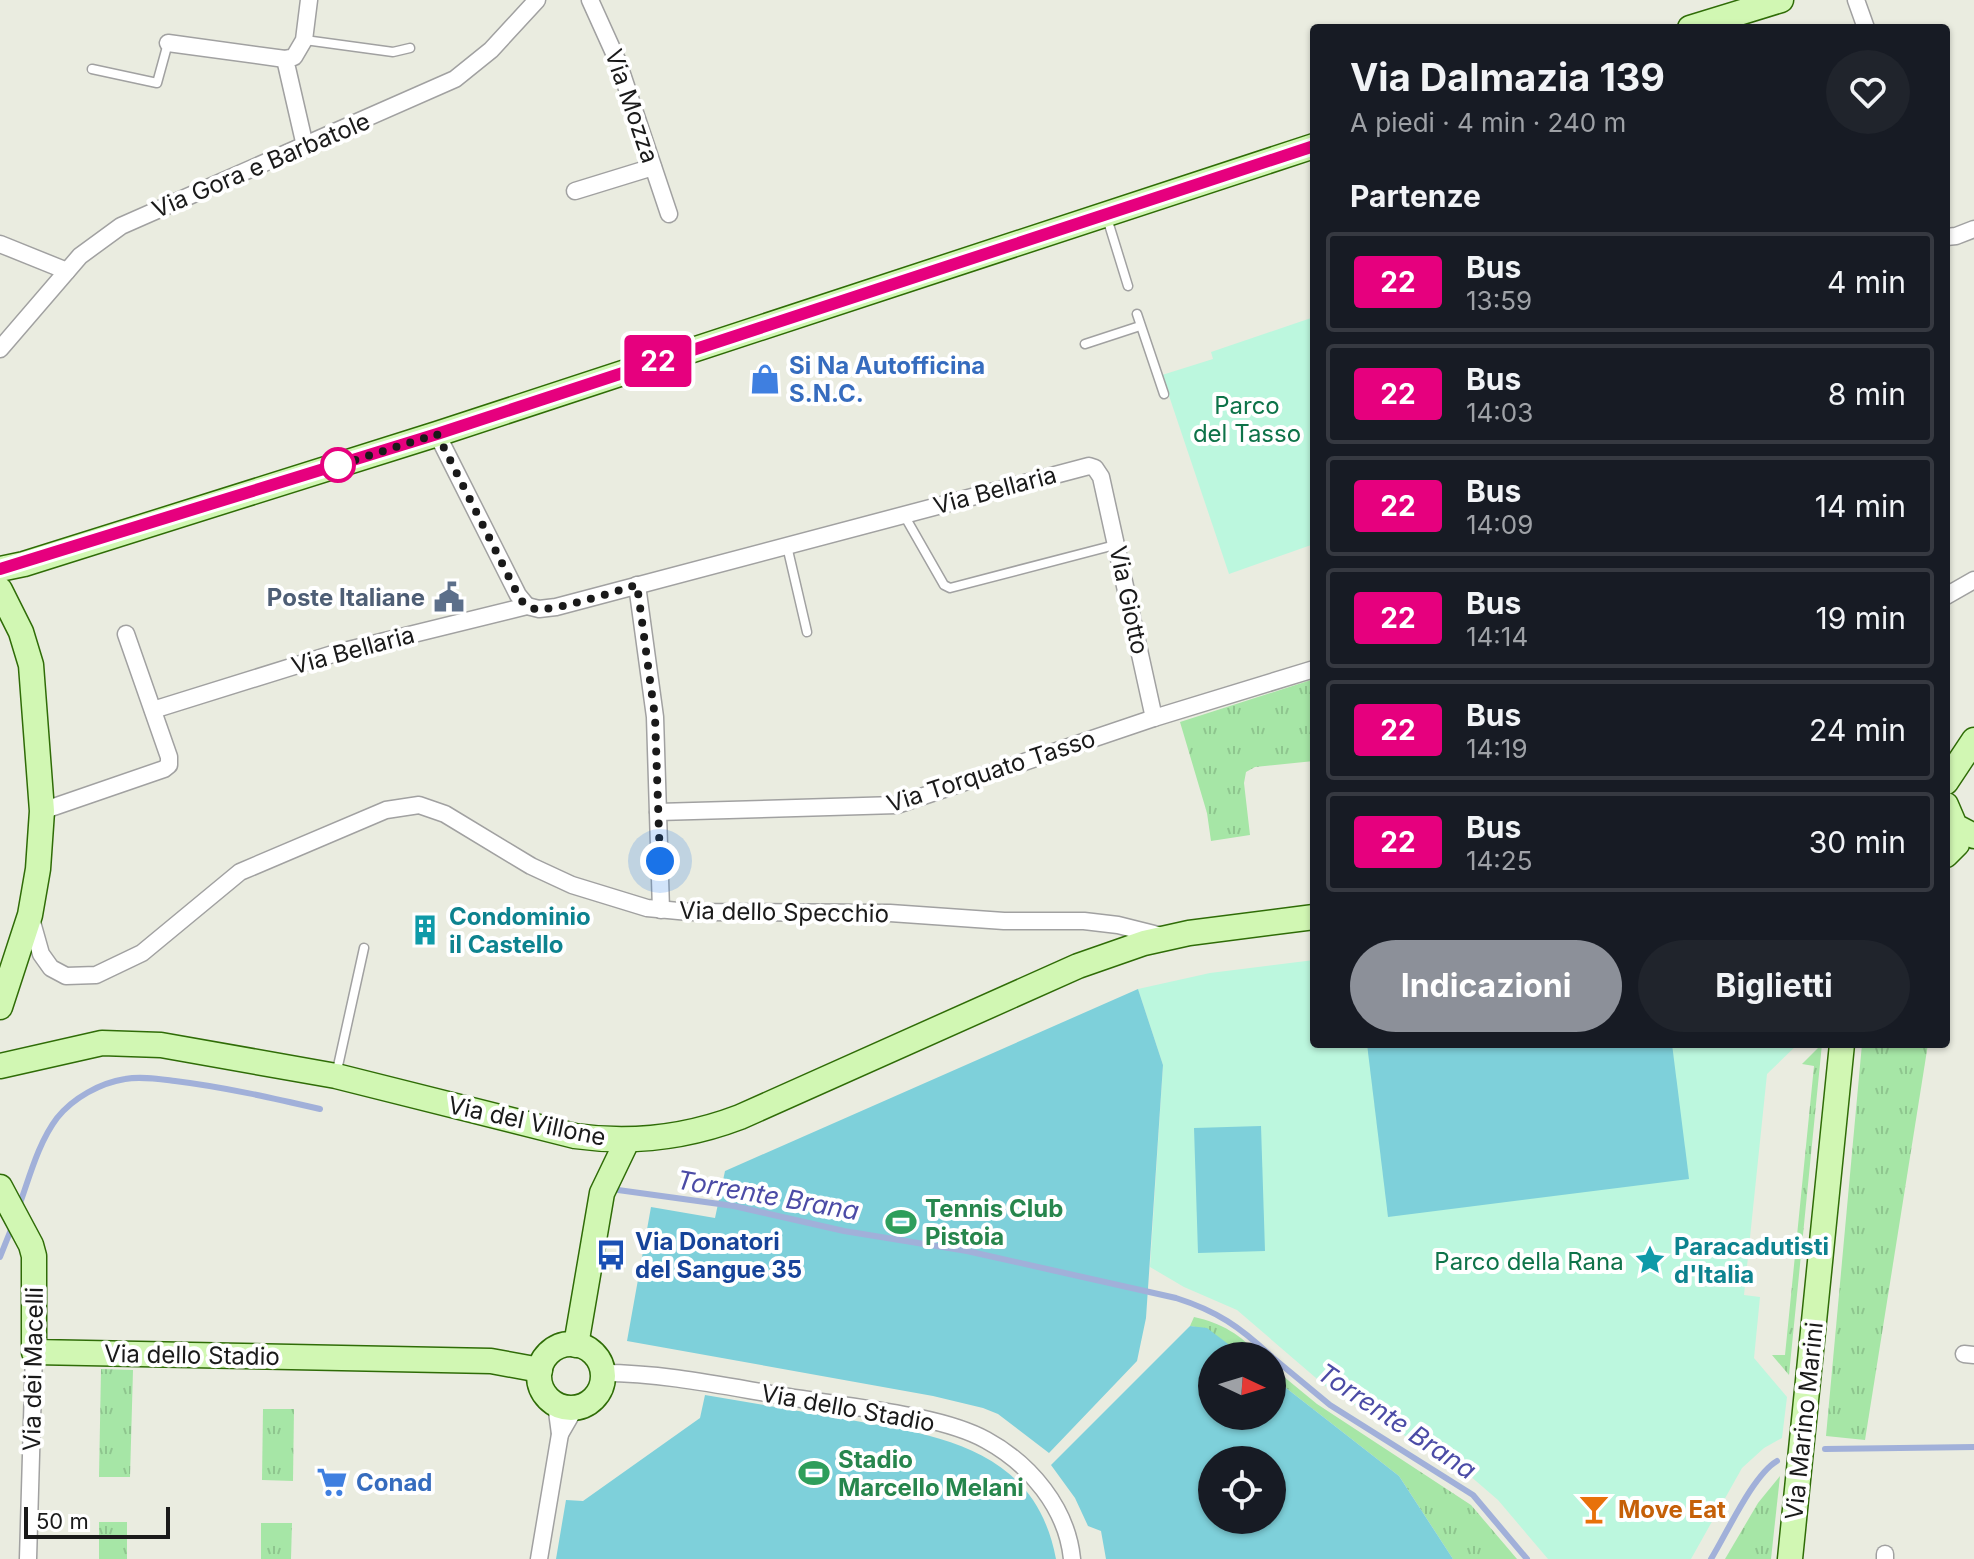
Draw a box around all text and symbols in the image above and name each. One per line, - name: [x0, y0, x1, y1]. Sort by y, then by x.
- street label: Via Mozza: [599, 45, 665, 167]
- button: heart: [1826, 50, 1910, 134]
- text: Via Dalmazia 139: [1350, 54, 1665, 100]
- street label: Via Gora e Barbatole: [148, 106, 374, 224]
- text: A piedi · 4 min · 240 m: [1350, 107, 1626, 138]
- text: Partenze: [1350, 178, 1481, 214]
- text: Bus: [1466, 249, 1521, 285]
- text: 4 min: [1827, 264, 1906, 300]
- text: 22: [1380, 265, 1416, 299]
- text: 13:59: [1466, 285, 1532, 316]
- line badge: 22: [622, 335, 694, 387]
- text: 22: [640, 344, 676, 378]
- place label: Si Na Autofficina S.N.C.: [789, 351, 985, 408]
- text: Bus: [1466, 361, 1521, 397]
- shop icon: Si Na Autofficina S.N.C.: [748, 362, 782, 396]
- text: 8 min: [1828, 376, 1906, 412]
- text: 22: [1380, 377, 1416, 411]
- park label: Parco del Tasso: [1193, 391, 1301, 448]
- text: 14:03: [1466, 397, 1533, 428]
- unlabelled marker: [321, 448, 355, 482]
- street label: Via Bellaria: [930, 460, 1060, 520]
- text: Bus: [1466, 473, 1521, 509]
- text: 14 min: [1815, 488, 1906, 524]
- text: 22: [1380, 489, 1416, 523]
- text: 14:09: [1466, 509, 1533, 540]
- street label: Via Giotto: [1103, 543, 1155, 657]
- public building icon: Poste Italiane: [432, 580, 466, 614]
- place label: Poste Italiane: [267, 583, 425, 612]
- text: Bus: [1466, 585, 1521, 621]
- text: 19 min: [1815, 600, 1906, 636]
- text: 22: [1380, 601, 1416, 635]
- street label: Via Bellaria: [288, 620, 418, 680]
- text: 14:14: [1466, 621, 1528, 652]
- text: Bus: [1466, 697, 1521, 733]
- text: 24 min: [1809, 712, 1906, 748]
- text: 22: [1380, 713, 1416, 747]
- street label: Via Torquato Tasso: [883, 724, 1099, 818]
- text: 14:19: [1466, 733, 1528, 764]
- text: Bus: [1466, 809, 1521, 845]
- text: 30 min: [1809, 824, 1906, 860]
- text: 22: [1380, 825, 1416, 859]
- your location: [640, 841, 680, 881]
- text: 14:25: [1466, 845, 1533, 876]
- street label: Via dello Specchio: [679, 896, 889, 928]
- place label: Condominio il Castello: [449, 902, 591, 959]
- building icon: Condominio il Castello: [408, 913, 442, 947]
- button: Indicazioni: [1350, 940, 1622, 1032]
- button: Biglietti: [1638, 940, 1910, 1032]
- street label: Via del Villone: [446, 1090, 608, 1152]
- water label: Torrente Brana: [674, 1164, 862, 1226]
- place label: Tennis Club Pistoia: [925, 1194, 1063, 1251]
- sports icon: Tennis Club Pistoia: [884, 1205, 918, 1239]
- place label: Via Donatori del Sangue 35: [635, 1227, 802, 1284]
- place label: Paracadutisti d'Italia: [1674, 1232, 1829, 1289]
- bus stop icon: Via Donatori del Sangue 35: [594, 1238, 628, 1272]
- place icon: Paracadutisti d'Italia: [1633, 1243, 1667, 1277]
- park label: Parco della Rana: [1434, 1247, 1624, 1276]
- street label: Via dei Macelli: [17, 1287, 49, 1451]
- street label: Via Marino Marini: [1779, 1321, 1829, 1521]
- street label: Via dello Stadio: [104, 1339, 280, 1371]
- north arrow: [1198, 1342, 1286, 1430]
- map controls: [1198, 1342, 1286, 1534]
- water label: Torrente Brana: [1312, 1357, 1482, 1485]
- street label: Via dello Stadio: [759, 1378, 937, 1438]
- place label: Stadio Marcello Melani: [838, 1445, 1024, 1502]
- button: locate: [1198, 1446, 1286, 1534]
- sports icon: Stadio Marcello Melani: [797, 1456, 831, 1490]
- supermarket icon: Conad: [315, 1465, 349, 1499]
- place label: Conad: [356, 1468, 432, 1497]
- bar icon: Move Eat: [1577, 1492, 1611, 1526]
- place label: Move Eat: [1618, 1495, 1726, 1524]
- scale bar: [24, 1503, 170, 1539]
- text: 50 m: [36, 1508, 89, 1534]

